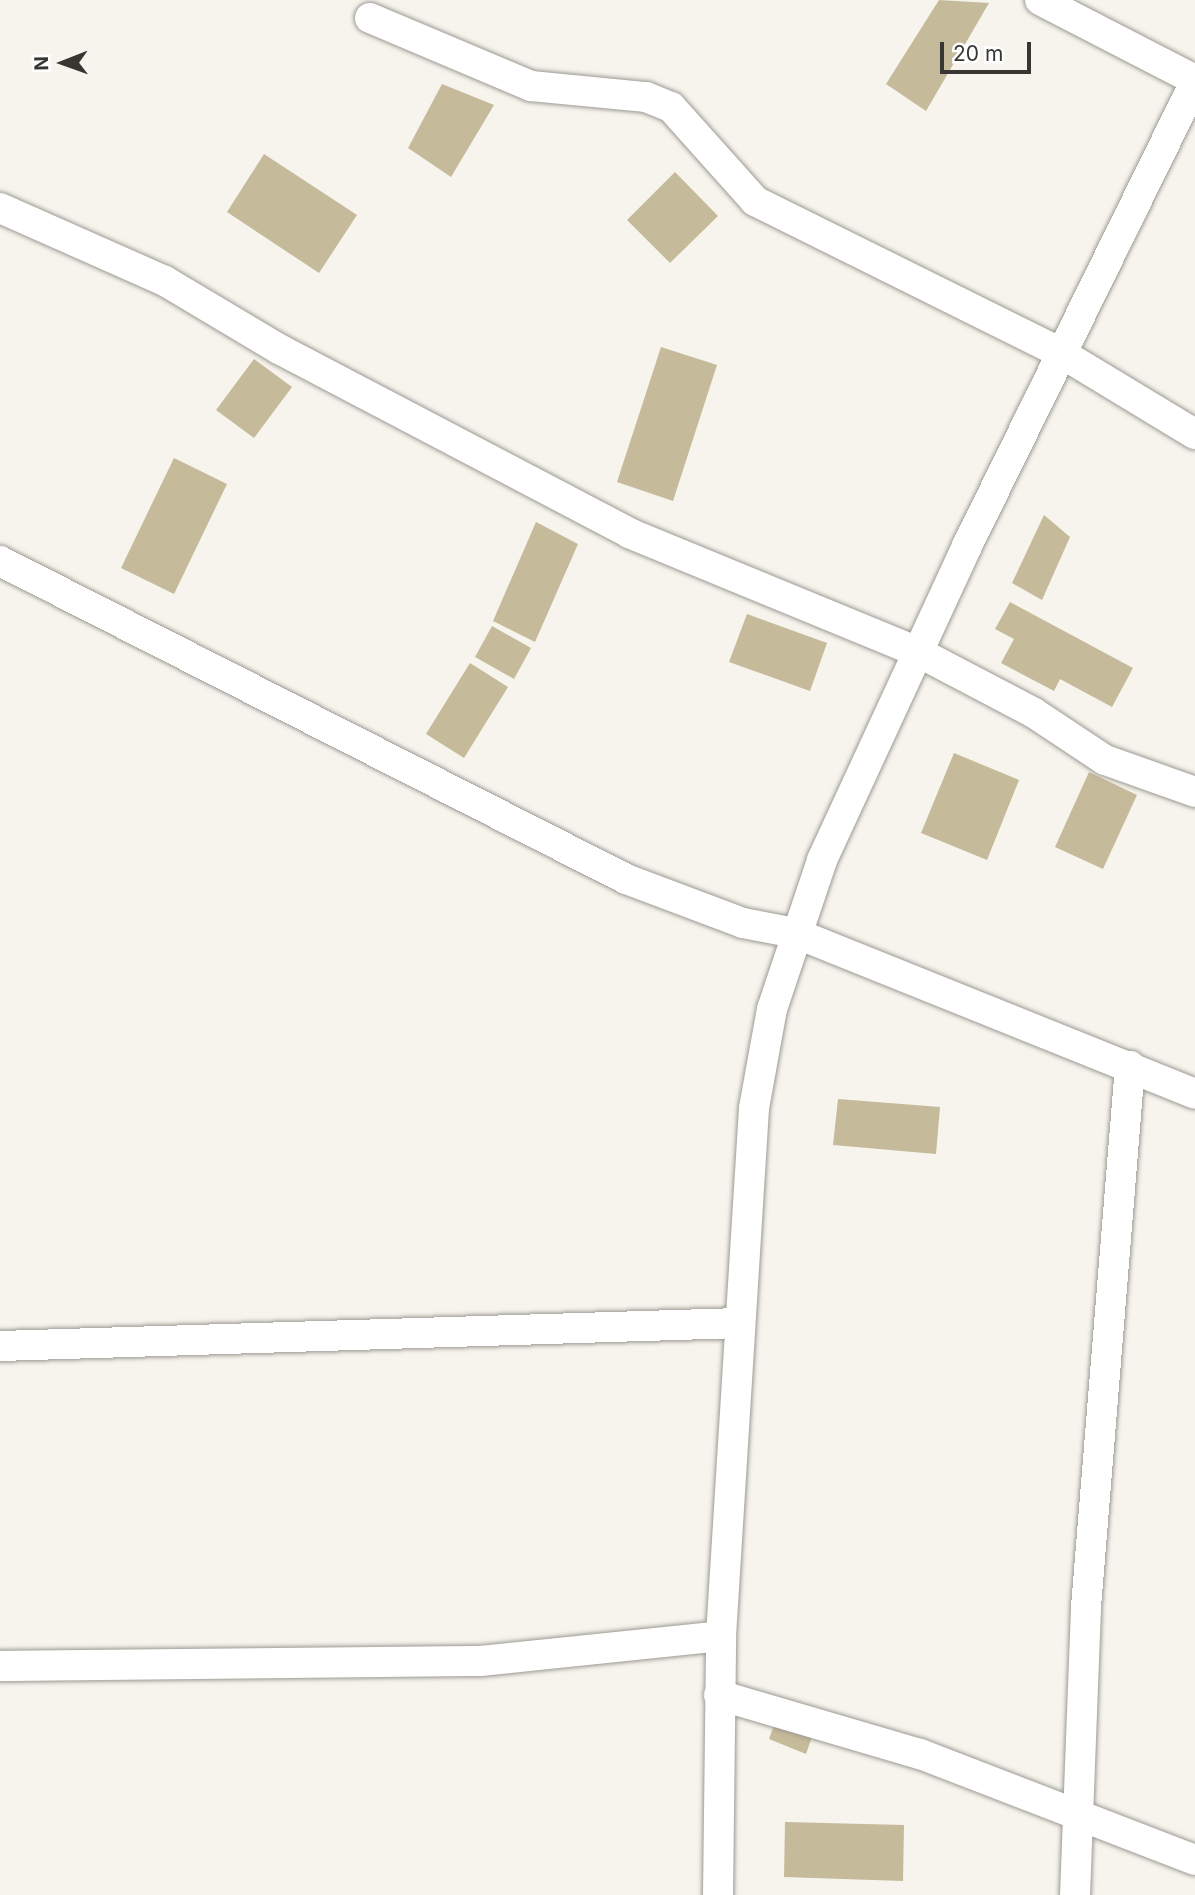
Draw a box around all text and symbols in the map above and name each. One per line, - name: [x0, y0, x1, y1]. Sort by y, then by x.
- north arrow: [28, 28, 98, 98]
- scale bar: [943, 28, 1034, 72]
- text: 20 m: [953, 41, 1003, 66]
- text: N: [30, 56, 53, 71]

